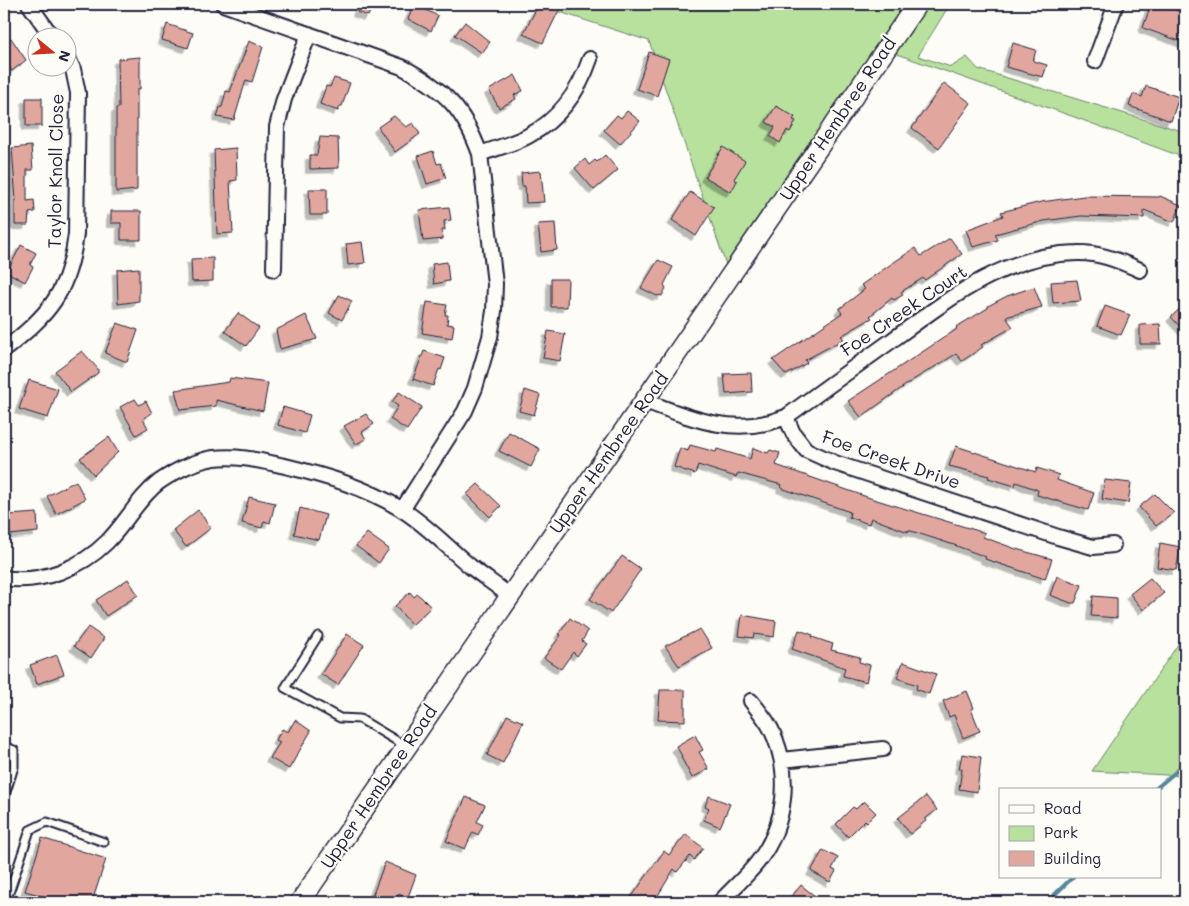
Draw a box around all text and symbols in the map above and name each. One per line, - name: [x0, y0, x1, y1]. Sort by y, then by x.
- north arrow: [28, 28, 78, 78]
- street label: Upper Hembree Road: [774, 32, 901, 205]
- text: N: [54, 48, 76, 64]
- street label: Taylor Knoll Close: [42, 93, 68, 249]
- street label: Foe Creek Court: [836, 259, 971, 361]
- street label: Upper Hembree Road: [543, 367, 673, 538]
- street label: Foe Creek Drive: [819, 424, 964, 494]
- street label: Upper Hembree Road: [315, 700, 442, 873]
- legend: [999, 788, 1162, 878]
- text: Road: [1044, 798, 1081, 818]
- text: Park: [1044, 822, 1078, 842]
- text: Building: [1044, 848, 1101, 868]

